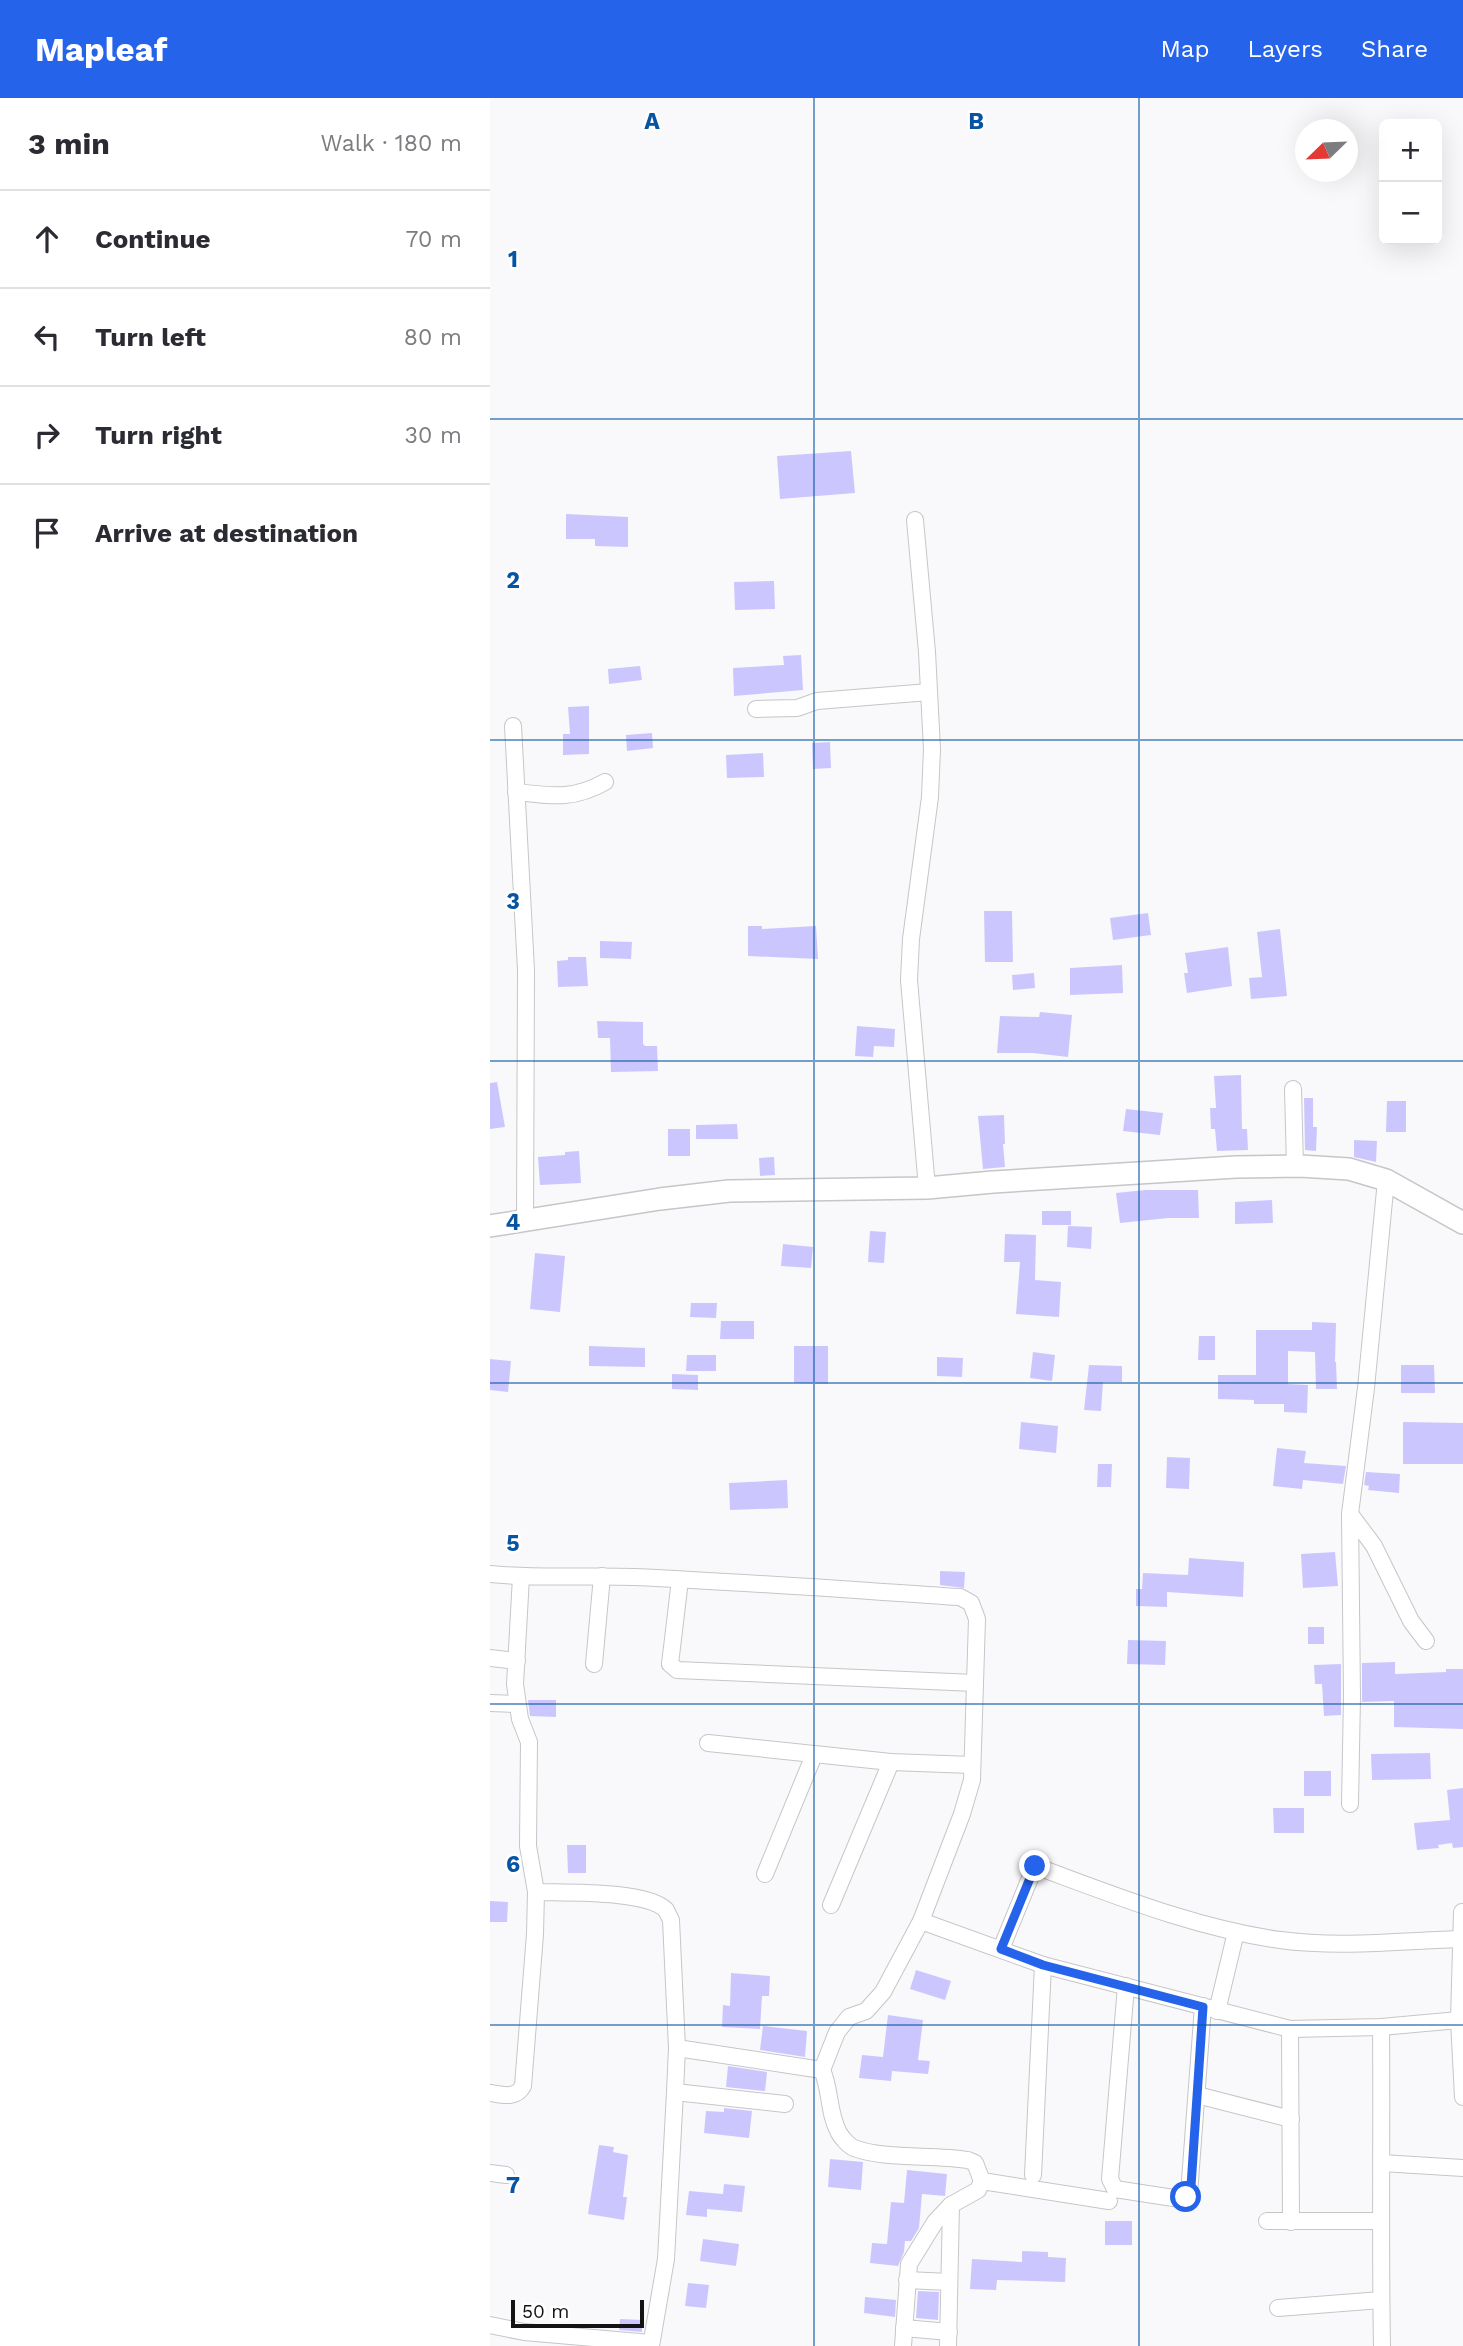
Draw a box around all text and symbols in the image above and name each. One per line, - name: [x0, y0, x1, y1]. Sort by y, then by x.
- text: Mapleaf: [35, 30, 167, 69]
- text: Map: [1161, 35, 1209, 63]
- text: Layers: [1247, 35, 1323, 63]
- text: Share: [1361, 35, 1428, 63]
- text: A: [644, 108, 660, 135]
- text: B: [968, 108, 984, 135]
- north arrow: [1295, 119, 1358, 182]
- map controls: [1379, 119, 1442, 245]
- button: +: [1379, 119, 1442, 182]
- text: 3 min: [28, 126, 110, 161]
- text: Walk · 180 m: [321, 130, 462, 157]
- button: −: [1379, 182, 1442, 245]
- icon: ahead: [28, 220, 66, 258]
- text: Continue: [95, 224, 211, 254]
- text: 70 m: [405, 226, 462, 253]
- text: 1: [508, 246, 518, 273]
- icon: left: [28, 318, 66, 356]
- text: Turn left: [95, 322, 206, 352]
- text: 80 m: [404, 324, 462, 351]
- icon: right: [28, 416, 66, 454]
- text: Turn right: [95, 420, 222, 450]
- text: 30 m: [405, 422, 462, 449]
- icon: arrive: [28, 514, 66, 552]
- text: Arrive at destination: [95, 518, 358, 548]
- text: 2: [506, 567, 520, 594]
- text: 3: [506, 888, 520, 915]
- text: 4: [506, 1209, 521, 1236]
- text: 5: [506, 1530, 520, 1557]
- route end: [1019, 1850, 1050, 1881]
- text: 6: [506, 1851, 520, 1878]
- text: 7: [506, 2172, 520, 2199]
- route start: [1170, 2181, 1201, 2212]
- scale bar: [511, 2297, 644, 2329]
- text: 50 m: [522, 2300, 569, 2323]

